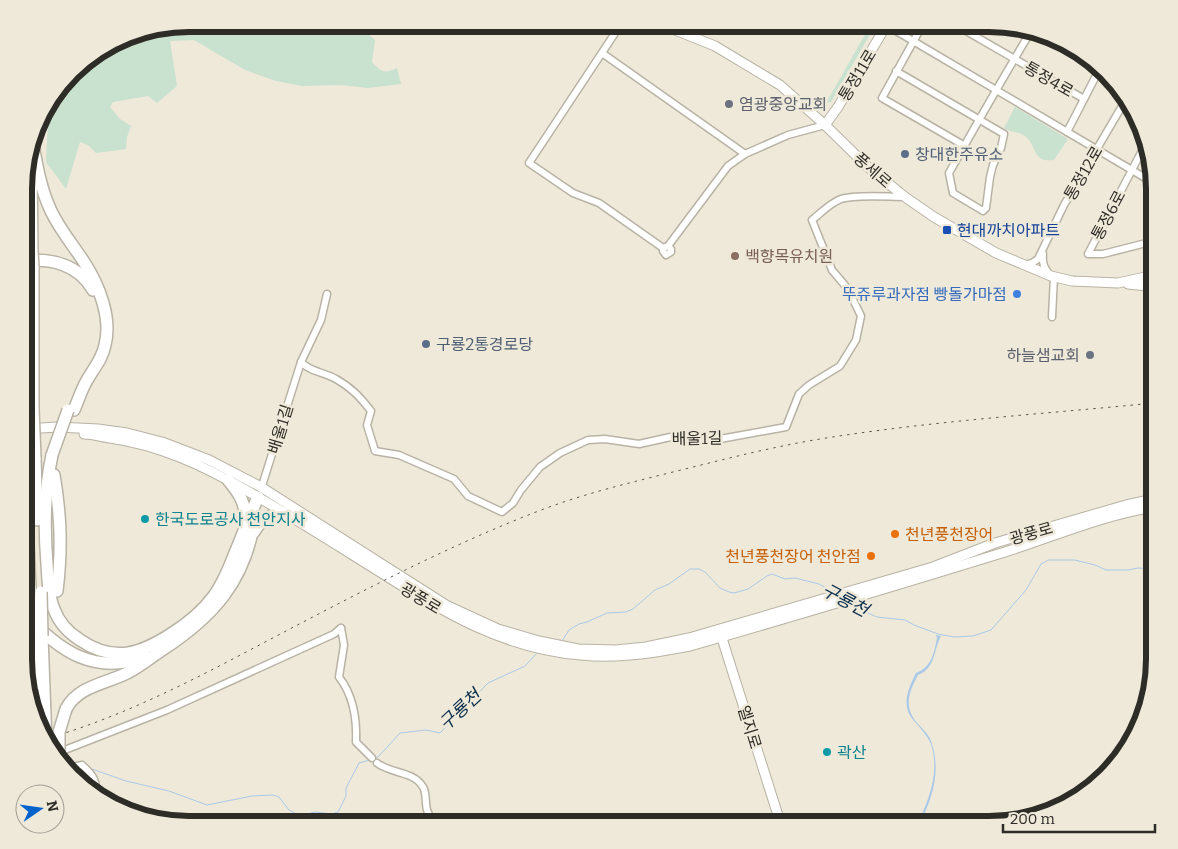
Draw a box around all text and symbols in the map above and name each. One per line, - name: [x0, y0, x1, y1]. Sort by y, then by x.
- street label: 통정11로: [835, 46, 880, 105]
- street label: 통정4로: [1021, 58, 1077, 101]
- place label: 염광중앙교회: [739, 95, 827, 114]
- marker: 염광중앙교회: [723, 98, 735, 110]
- street label: 통정12로: [1060, 143, 1107, 204]
- place label: 창대한주유소: [915, 145, 1003, 164]
- marker: 창대한주유소: [899, 148, 911, 160]
- street label: 풍세로: [850, 149, 896, 192]
- street label: 통정6로: [1087, 187, 1130, 243]
- place label: 현대까치아파트: [957, 221, 1060, 240]
- marker: 현대까치아파트: [941, 224, 953, 236]
- place label: 백향목유치원: [745, 247, 833, 266]
- marker: 백향목유치원: [729, 250, 741, 262]
- place label: 뚜쥬루과자점 빵돌가마점: [842, 285, 1007, 304]
- marker: 뚜쥬루과자점 빵돌가마점: [1011, 288, 1023, 300]
- place label: 구룡2통경로당: [436, 335, 533, 354]
- marker: 구룡2통경로당: [420, 338, 432, 350]
- place label: 하늘샘교회: [1006, 346, 1080, 365]
- marker: 하늘샘교회: [1084, 349, 1096, 361]
- street label: 배울1길: [264, 402, 297, 456]
- street label: 배울1길: [672, 429, 722, 448]
- place label: 한국도로공사 천안지사: [155, 510, 306, 529]
- marker: 한국도로공사 천안지사: [139, 513, 151, 525]
- street label: 광풍로: [1007, 518, 1055, 549]
- place label: 천년풍천장어: [905, 525, 993, 544]
- marker: 천년풍천장어: [889, 528, 901, 540]
- place label: 천년풍천장어 천안점: [725, 547, 861, 566]
- marker: 천년풍천장어 천안점: [865, 550, 877, 562]
- street label: 광풍로: [397, 579, 445, 618]
- water label: 구룡천: [818, 579, 874, 623]
- water label: 구룡천: [434, 683, 487, 735]
- street label: 엘지로: [734, 703, 765, 751]
- place label: 곽산: [837, 743, 867, 762]
- marker: 곽산: [821, 746, 833, 758]
- north arrow: [15, 784, 65, 834]
- text: N: [43, 799, 62, 814]
- scale bar: [1003, 802, 1156, 834]
- text: 200 m: [1010, 810, 1055, 828]

